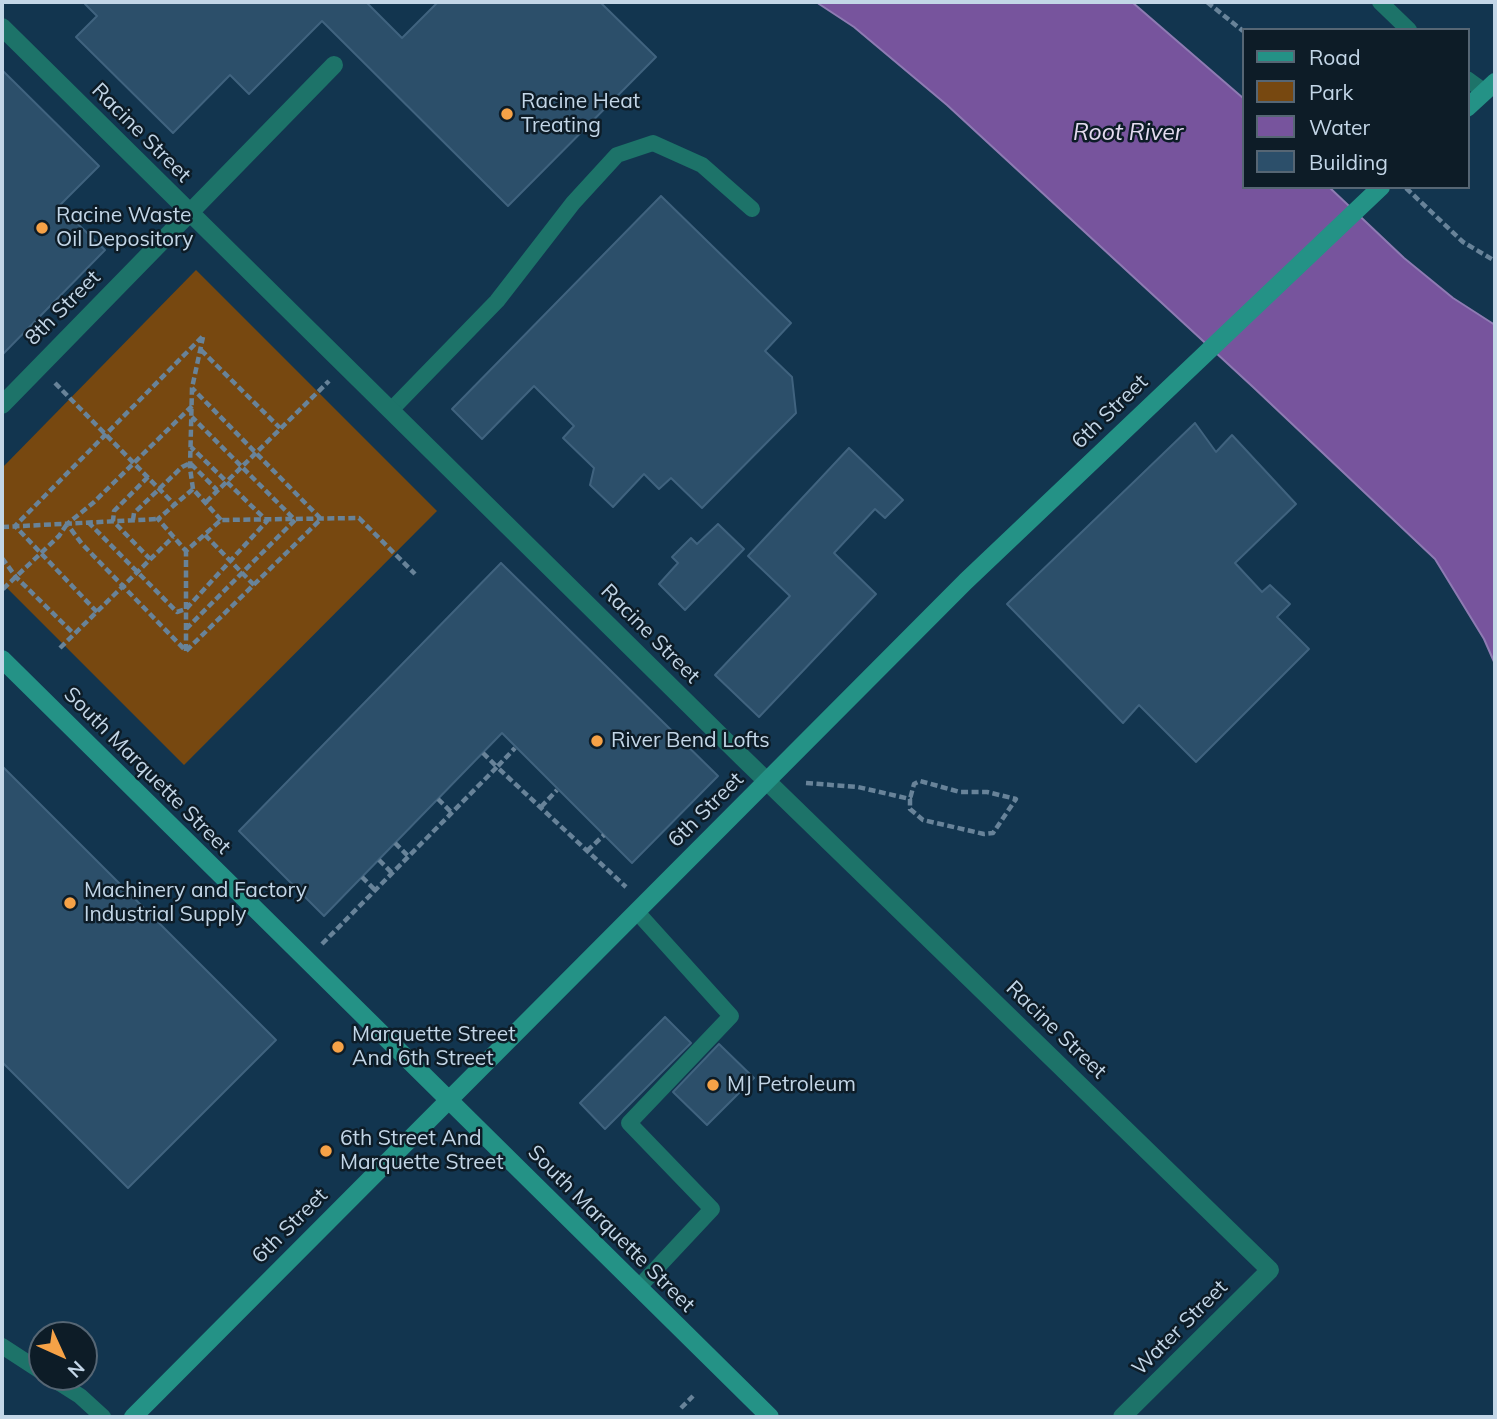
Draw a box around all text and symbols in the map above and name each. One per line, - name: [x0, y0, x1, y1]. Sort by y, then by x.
- legend: [1242, 28, 1469, 189]
- text: Road: [1309, 44, 1360, 70]
- street label: Racine Street: [86, 78, 196, 188]
- text: Park: [1309, 79, 1353, 105]
- place label: Racine Heat Treating: [521, 89, 640, 139]
- marker: Racine Heat Treating: [499, 106, 515, 122]
- text: Water: [1309, 114, 1370, 140]
- water label: Root River: [1073, 119, 1183, 147]
- text: Building: [1309, 149, 1388, 175]
- place label: Racine Waste Oil Depository: [56, 203, 193, 253]
- marker: Racine Waste Oil Depository: [34, 220, 50, 236]
- street label: 8th Street: [20, 265, 106, 351]
- street label: 6th Street: [1067, 370, 1153, 454]
- street label: Racine Street: [595, 579, 705, 689]
- street label: South Marquette Street: [58, 682, 236, 860]
- place label: River Bend Lofts: [611, 728, 770, 754]
- marker: River Bend Lofts: [589, 733, 605, 749]
- street label: 6th Street: [663, 767, 749, 853]
- place label: Machinery and Factory Industrial Supply: [84, 878, 307, 928]
- marker: Machinery and Factory Industrial Supply: [62, 895, 78, 911]
- street label: Racine Street: [1001, 976, 1111, 1084]
- place label: Marquette Street And 6th Street: [352, 1022, 516, 1072]
- marker: Marquette Street And 6th Street: [330, 1039, 346, 1055]
- place label: MJ Petroleum: [727, 1072, 856, 1098]
- marker: MJ Petroleum: [705, 1077, 721, 1093]
- place label: 6th Street And Marquette Street: [340, 1126, 504, 1176]
- street label: South Marquette Street: [522, 1140, 700, 1318]
- marker: 6th Street And Marquette Street: [318, 1143, 334, 1159]
- street label: 6th Street: [247, 1183, 333, 1269]
- street label: Water Street: [1127, 1275, 1233, 1381]
- north arrow: [28, 1321, 98, 1391]
- text: N: [63, 1356, 90, 1383]

